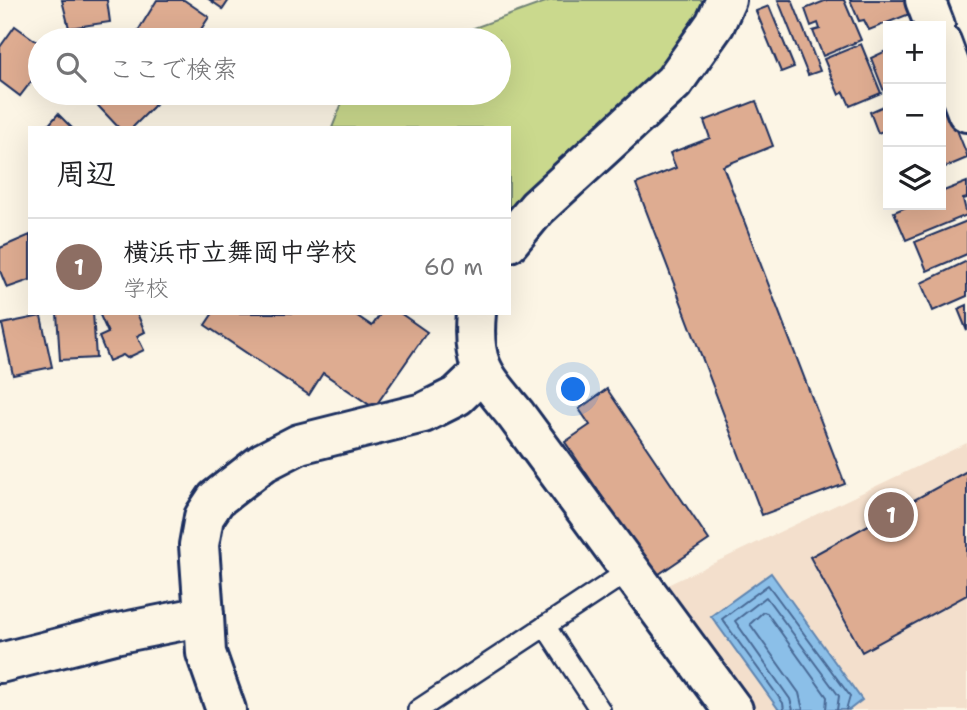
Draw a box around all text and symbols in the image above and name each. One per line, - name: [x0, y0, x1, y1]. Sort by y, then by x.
- map controls: [883, 21, 946, 210]
- button: +: [883, 21, 946, 84]
- search box: [28, 28, 511, 105]
- icon: search: [52, 48, 90, 86]
- text: ここで検索: [108, 51, 238, 86]
- button: −: [883, 84, 946, 147]
- button: layers: [883, 147, 946, 210]
- text: 周辺: [56, 153, 116, 194]
- text: 横浜市立舞岡中学校: [123, 234, 357, 269]
- text: 1: [74, 252, 84, 282]
- text: 60 m: [424, 252, 483, 282]
- text: 学校: [123, 273, 169, 303]
- your location: [556, 372, 590, 406]
- pin: 1: [868, 489, 914, 541]

